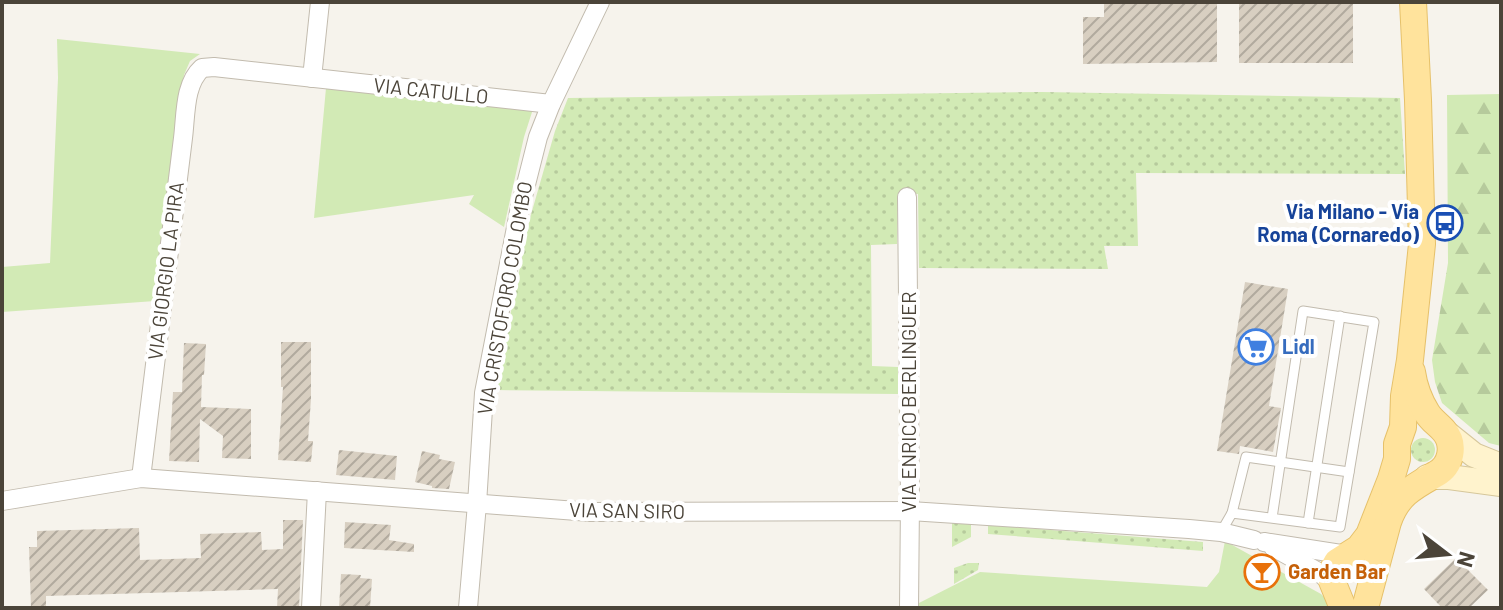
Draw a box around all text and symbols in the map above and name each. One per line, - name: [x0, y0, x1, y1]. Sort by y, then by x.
- street label: VIA CATULLO: [372, 72, 490, 108]
- street label: VIA CRISTOFORO COLOMBO: [472, 179, 536, 416]
- street label: VIA GIORGIO LA PIRA: [142, 180, 188, 361]
- place label: Via Milano - Via Roma (Cornaredo): [1257, 199, 1419, 246]
- bus stop icon: Via Milano - Via Roma (Cornaredo): [1426, 204, 1464, 242]
- street label: VIA ENRICO BERLINGUER: [896, 291, 920, 513]
- supermarket icon: Lidl: [1237, 328, 1275, 366]
- place label: Lidl: [1282, 334, 1315, 358]
- street label: VIA SAN SIRO: [569, 497, 685, 523]
- north arrow: [1407, 514, 1487, 594]
- text: N: [1453, 549, 1482, 570]
- bar icon: Garden Bar: [1243, 553, 1281, 591]
- place label: Garden Bar: [1288, 559, 1386, 583]

